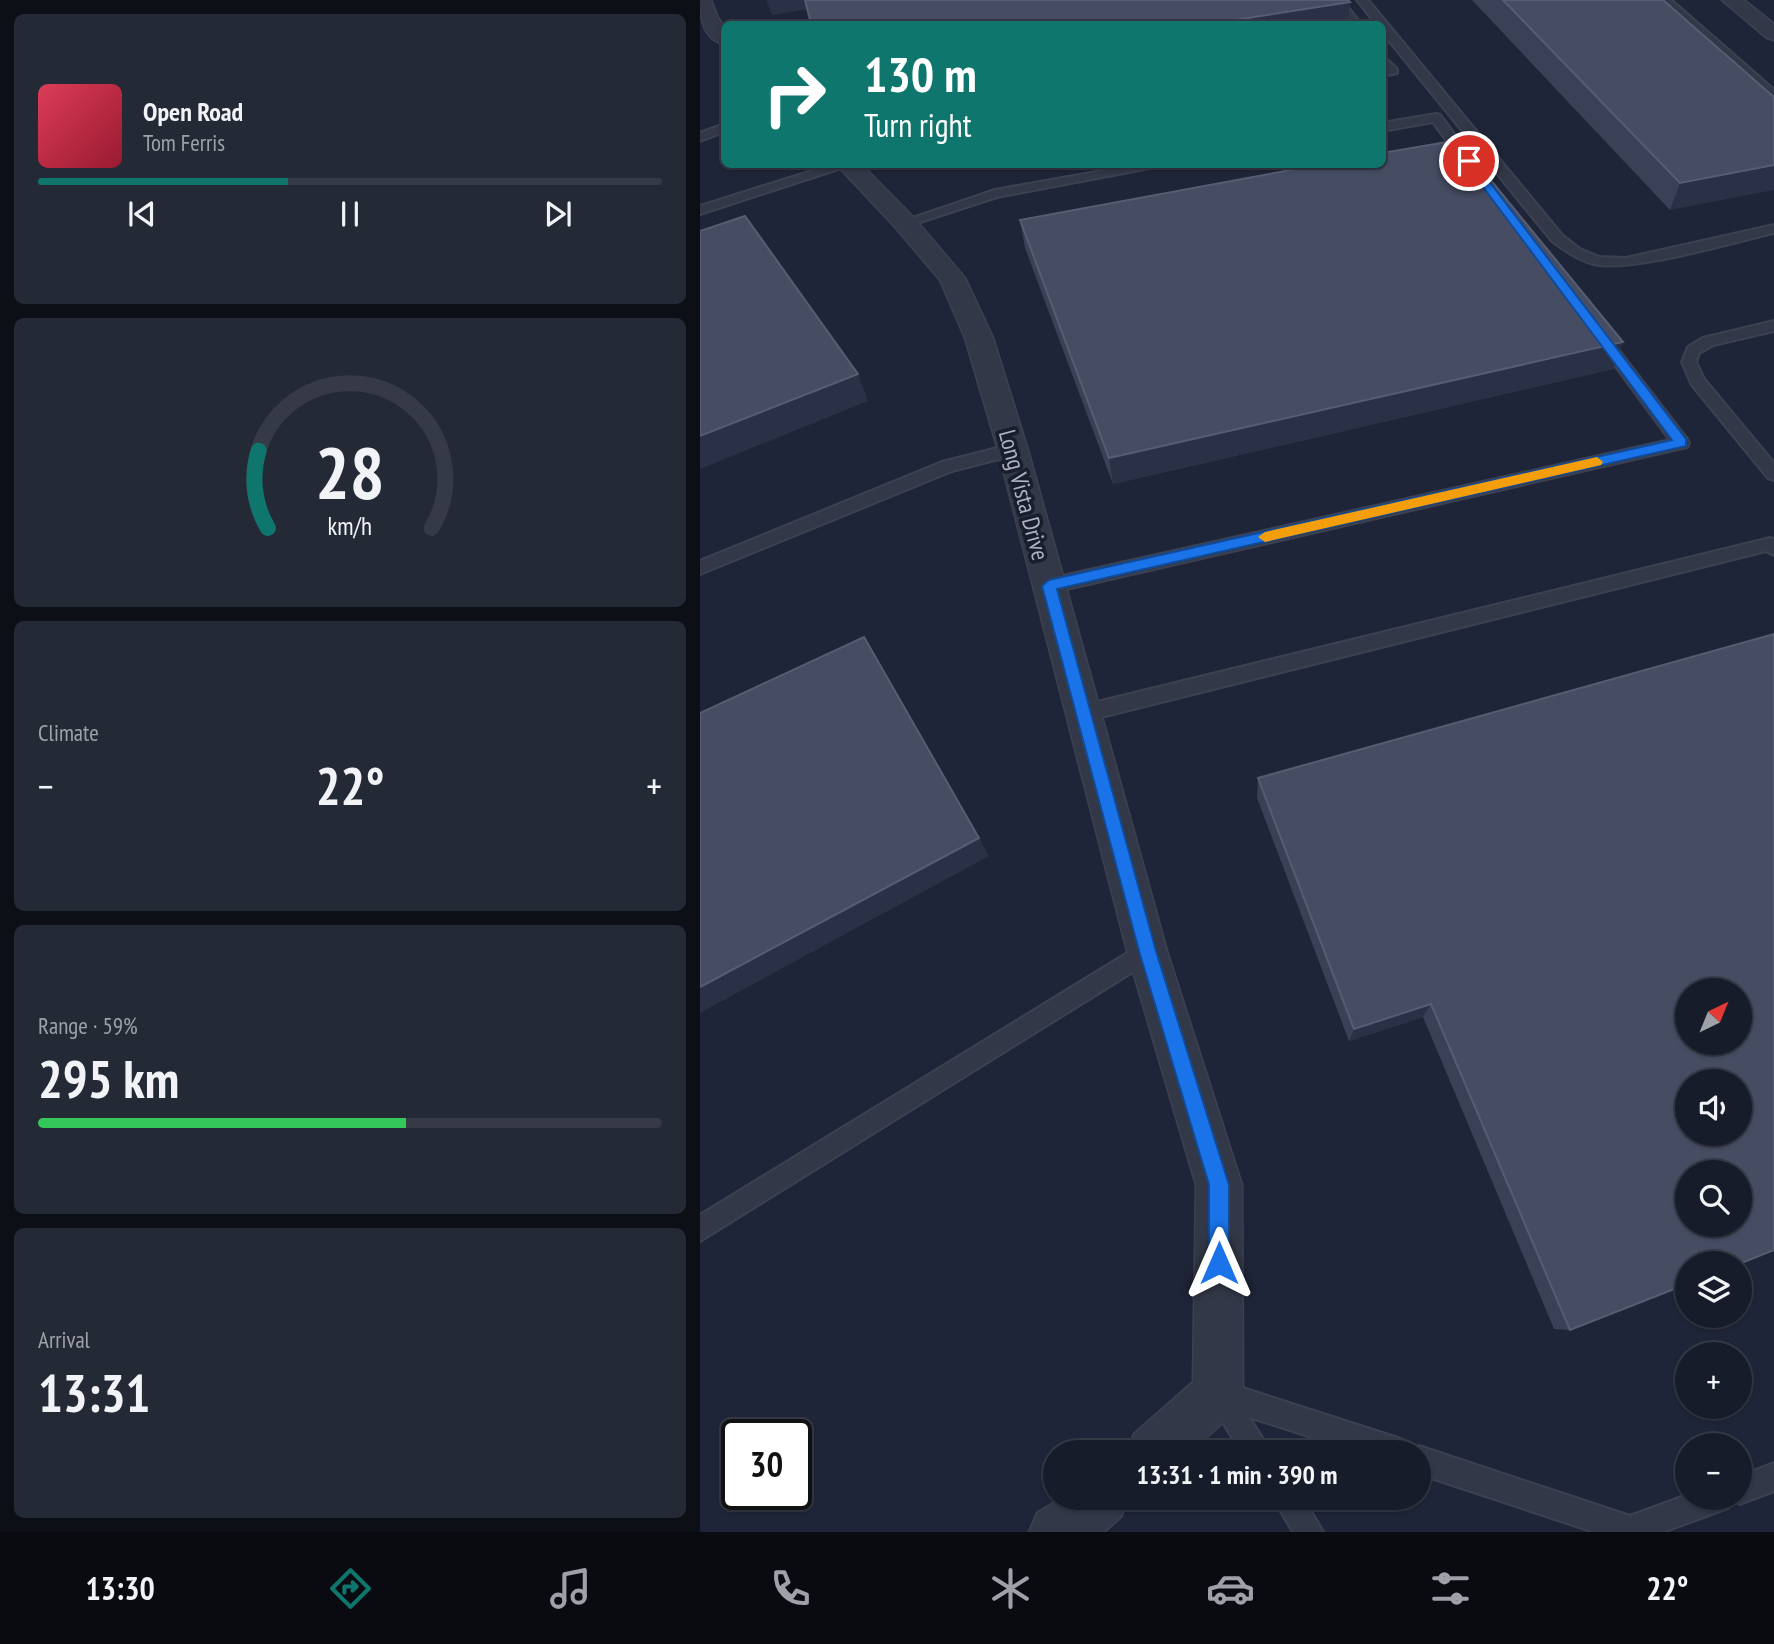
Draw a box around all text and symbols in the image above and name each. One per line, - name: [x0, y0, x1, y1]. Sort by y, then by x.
- text: 130 m: [864, 42, 977, 106]
- icon: right: [749, 49, 840, 140]
- text: Open Road: [143, 95, 243, 128]
- text: Turn right: [864, 104, 972, 146]
- text: Tom Ferris: [143, 128, 225, 157]
- pin: [1439, 131, 1499, 191]
- icon: arrive: [1450, 142, 1488, 180]
- icon: previous: [123, 195, 161, 233]
- icon: pause: [331, 195, 369, 233]
- icon: next: [539, 195, 577, 233]
- text: 28: [315, 425, 385, 519]
- street label: Long Vista Drive: [992, 426, 1056, 564]
- text: km/h: [328, 510, 372, 542]
- text: Climate: [38, 718, 99, 747]
- text: 22°: [316, 752, 384, 819]
- text: −: [38, 761, 54, 810]
- text: +: [646, 761, 662, 810]
- north arrow: [1675, 978, 1752, 1055]
- map controls: [1675, 978, 1752, 1510]
- text: Range · 59%: [38, 1011, 138, 1040]
- text: 295 km: [38, 1045, 179, 1112]
- button: sound: [1675, 1069, 1752, 1146]
- button: search: [1675, 1160, 1752, 1237]
- position arrow: [1182, 1226, 1256, 1300]
- button: layers: [1675, 1251, 1752, 1328]
- text: Arrival: [38, 1325, 90, 1354]
- button: +: [1675, 1342, 1752, 1419]
- text: 13:31: [38, 1359, 150, 1426]
- speed limit sign: 30: [721, 1419, 812, 1510]
- button: −: [1675, 1433, 1752, 1510]
- text: 13:31 · 1 min · 390 m: [1137, 1458, 1337, 1491]
- icon: directions: [326, 1564, 375, 1613]
- icon: music: [546, 1564, 595, 1613]
- icon: phone: [766, 1564, 815, 1613]
- icon: climate: [986, 1564, 1035, 1613]
- icon: car: [1206, 1564, 1255, 1613]
- icon: filters: [1426, 1564, 1475, 1613]
- text: 13:30: [86, 1567, 155, 1609]
- text: 22°: [1646, 1567, 1688, 1609]

